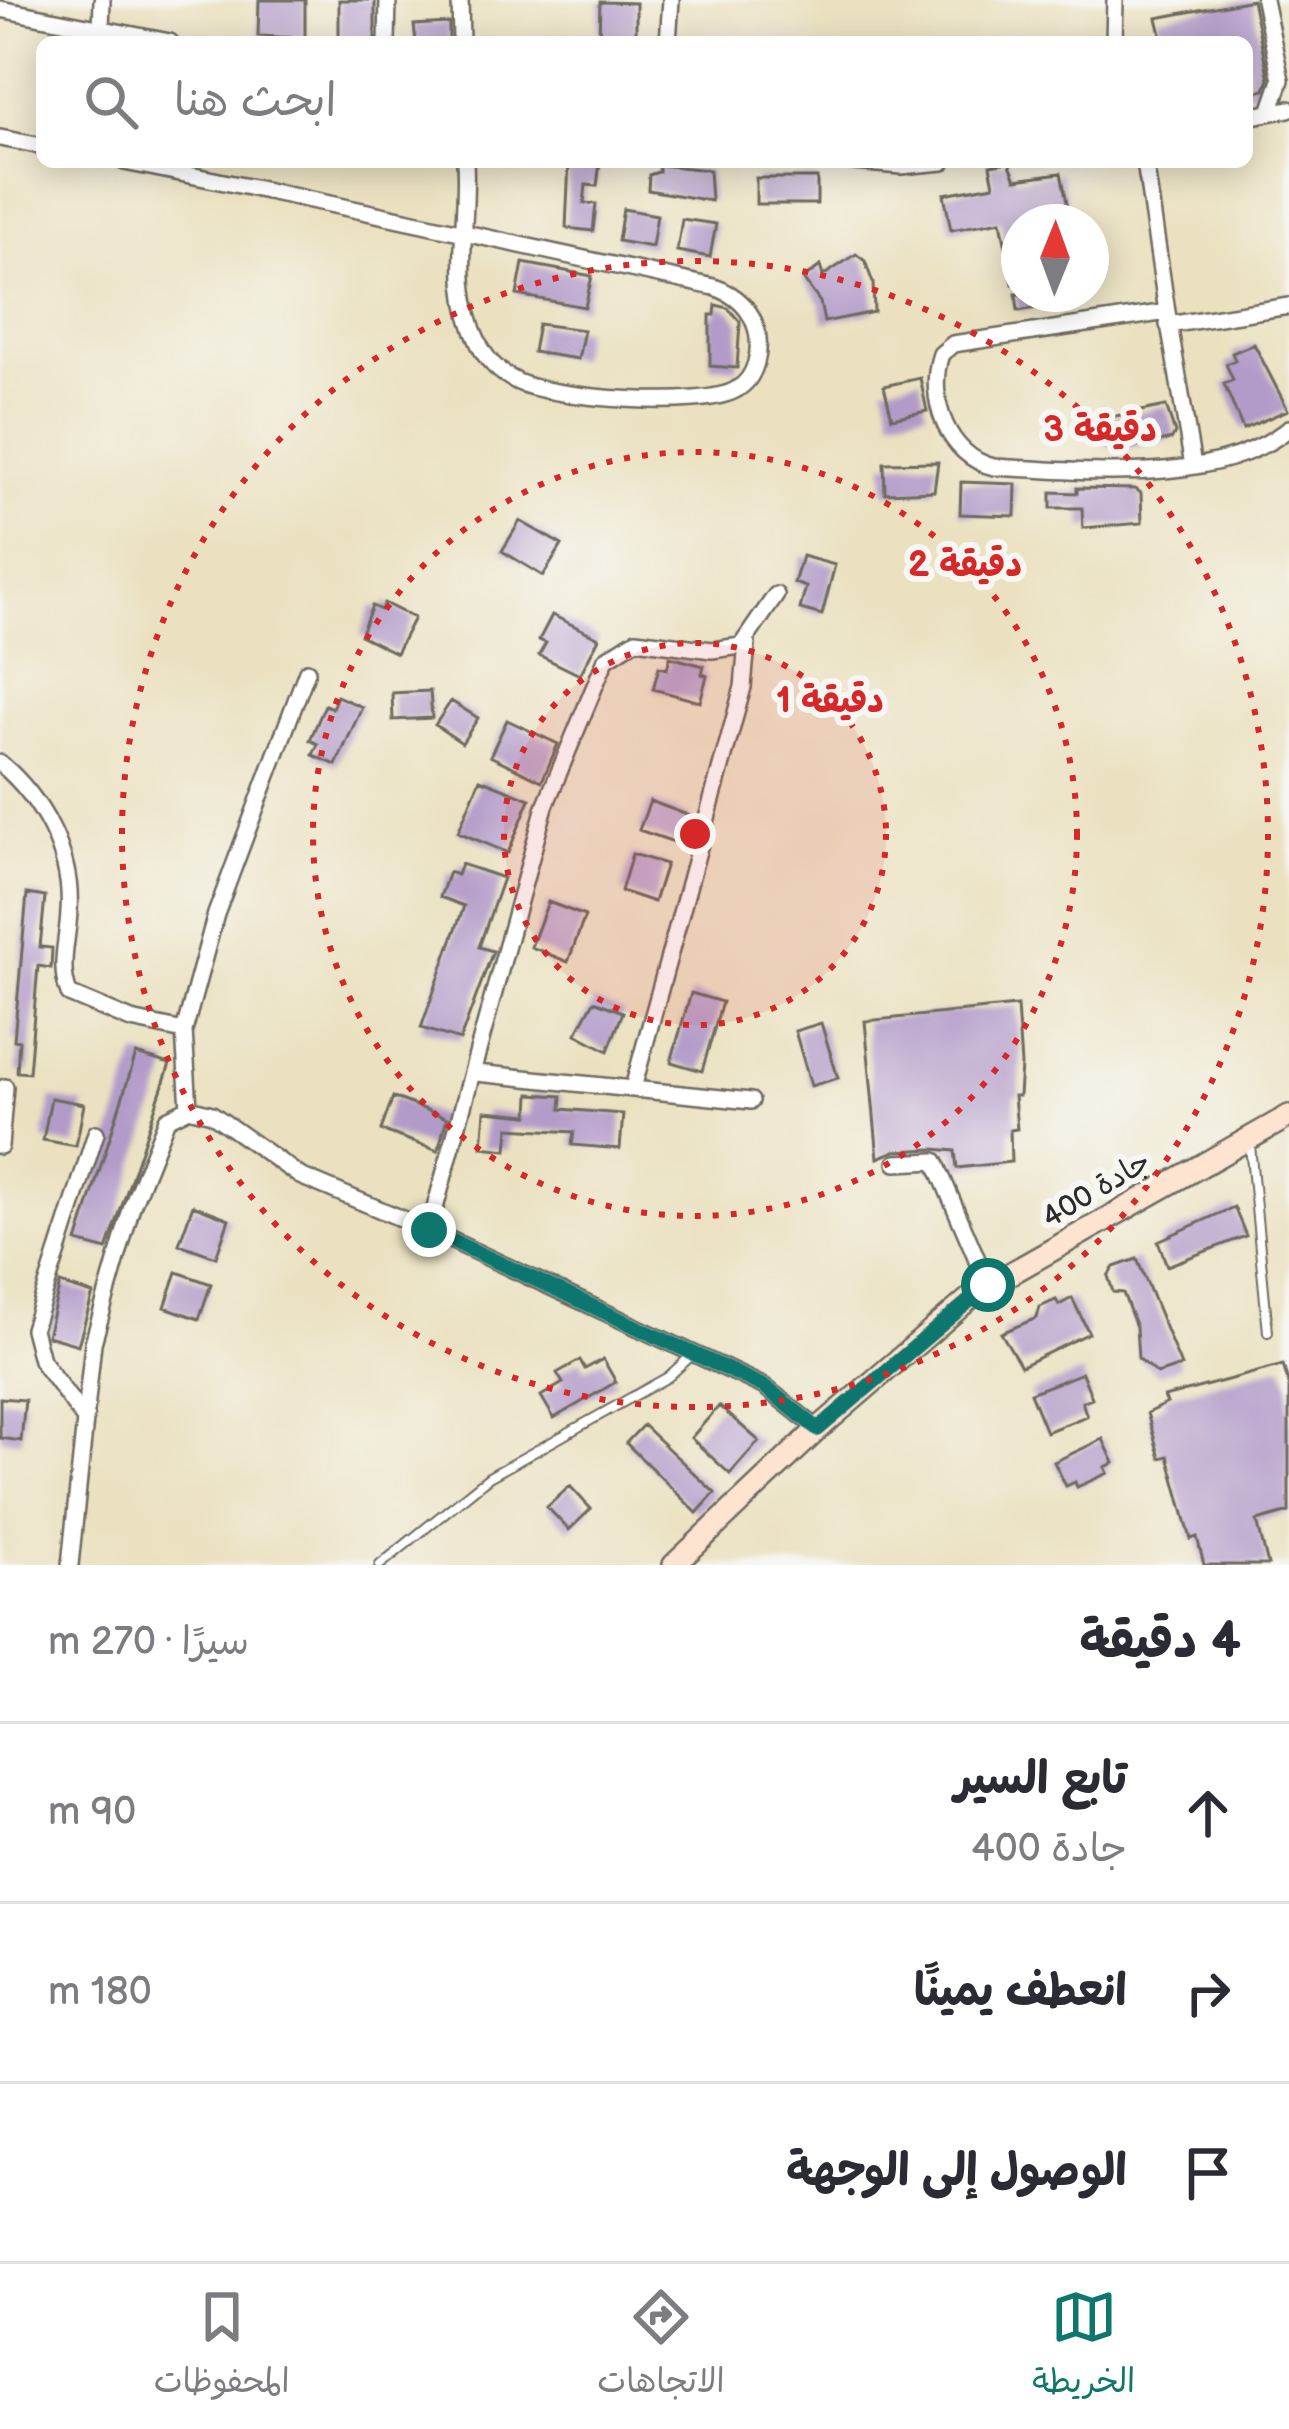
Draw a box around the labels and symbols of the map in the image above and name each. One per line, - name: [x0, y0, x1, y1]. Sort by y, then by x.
- north arrow: [1001, 204, 1109, 312]
- text: 3 دقيقة: [1043, 409, 1157, 452]
- text: 2 دقيقة: [908, 544, 1022, 587]
- text: 1 دقيقة: [776, 680, 884, 723]
- centre of rings: [674, 813, 716, 855]
- street label: جادة 400: [1036, 1144, 1157, 1236]
- route end: [402, 1203, 456, 1257]
- route start: [961, 1258, 1015, 1312]

